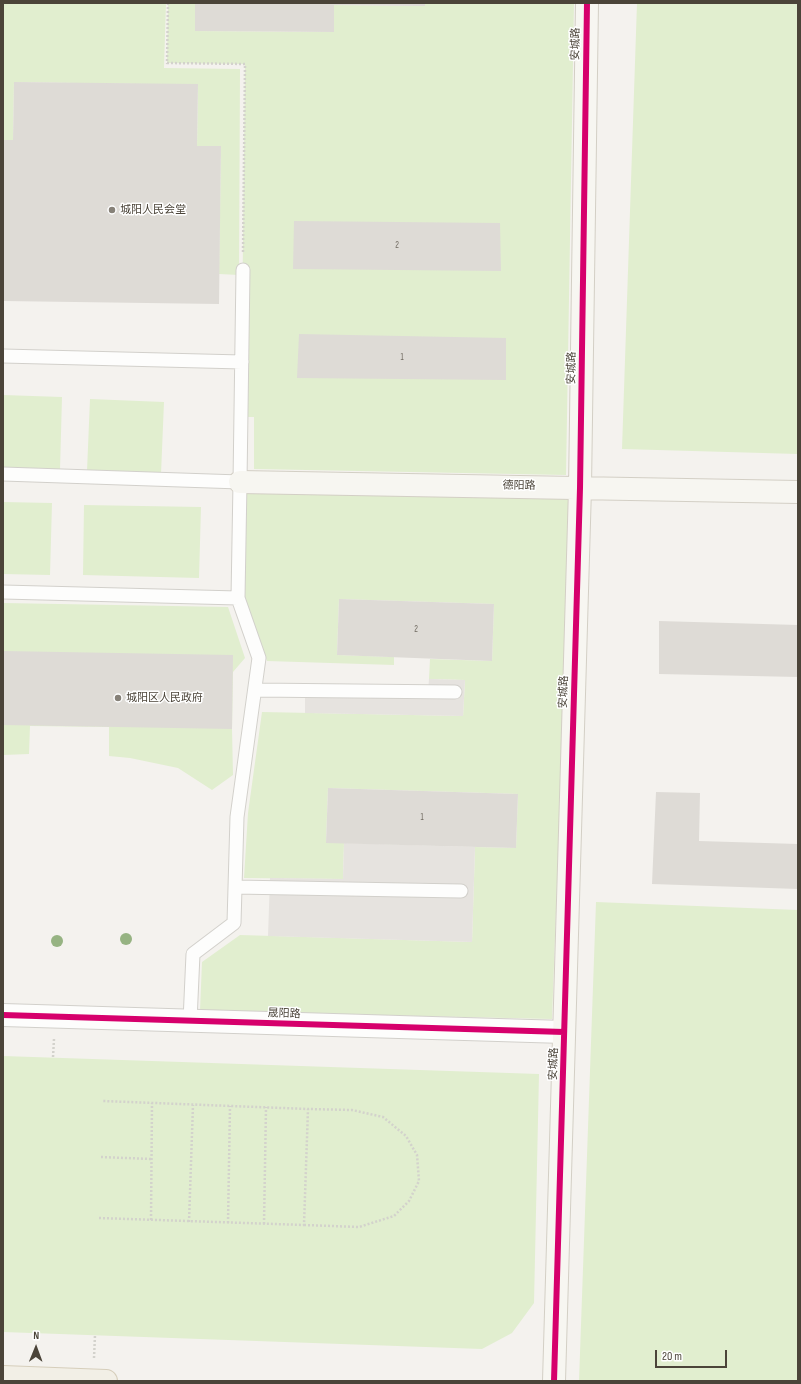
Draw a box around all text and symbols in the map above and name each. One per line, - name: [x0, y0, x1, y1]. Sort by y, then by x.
- street label: 安城路: [569, 27, 583, 61]
- place label: 城阳人民会堂: [120, 203, 186, 217]
- marker: 城阳人民会堂: [107, 205, 117, 215]
- house number: 2: [395, 241, 399, 251]
- street label: 安城路: [565, 351, 579, 385]
- house number: 1: [400, 353, 404, 363]
- street label: 德阳路: [502, 479, 536, 493]
- house number: 2: [414, 625, 418, 635]
- street label: 安城路: [557, 675, 571, 709]
- place label: 城阳区人民政府: [126, 691, 203, 705]
- marker: 城阳区人民政府: [113, 693, 123, 703]
- house number: 1: [420, 813, 424, 823]
- street label: 晟阳路: [267, 1007, 301, 1021]
- street label: 安城路: [547, 1047, 561, 1081]
- north arrow: [16, 1328, 56, 1368]
- text: N: [33, 1329, 39, 1342]
- scale bar: [657, 1342, 729, 1368]
- text: 20 m: [662, 1349, 682, 1364]

